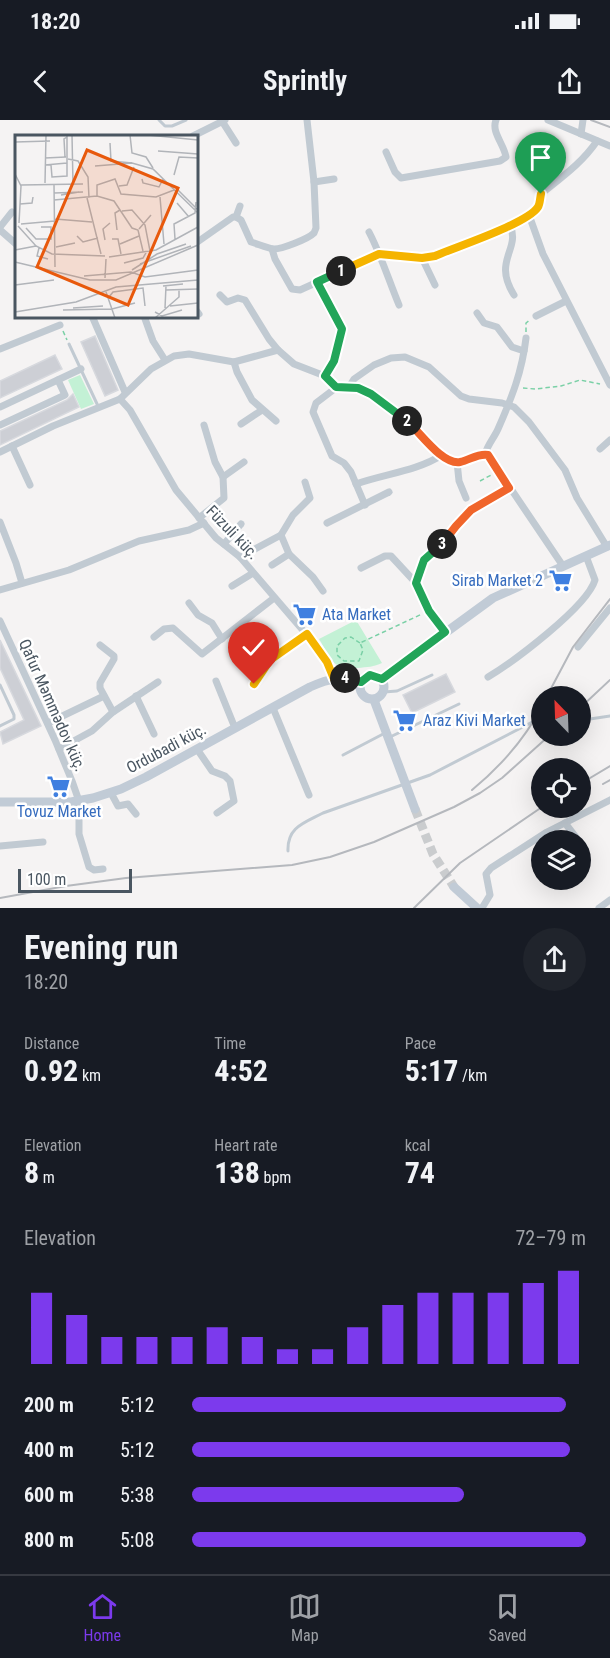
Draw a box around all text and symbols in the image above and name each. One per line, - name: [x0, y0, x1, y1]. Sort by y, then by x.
- text: 18:20: [30, 9, 81, 34]
- icon: back: [24, 65, 57, 98]
- text: Sprintly: [263, 65, 347, 97]
- icon: share: [553, 65, 586, 98]
- pin: [515, 132, 566, 194]
- inset map: [15, 135, 198, 318]
- icon: arrive: [524, 141, 557, 174]
- pin: 1: [326, 256, 356, 286]
- text: 1: [337, 261, 345, 280]
- pin: 2: [392, 406, 422, 436]
- text: 2: [403, 411, 411, 430]
- street label: Füzuli küç.: [202, 501, 263, 563]
- pin: 3: [427, 529, 457, 559]
- text: 3: [438, 534, 446, 553]
- supermarket icon: Sirab Market 2: [548, 567, 574, 593]
- place label: Sirab Market 2: [452, 571, 543, 590]
- supermarket icon: Ata Market: [291, 601, 317, 627]
- place label: Ata Market: [322, 605, 391, 624]
- pin: [228, 622, 279, 684]
- icon: check: [237, 631, 270, 664]
- street label: Qafur Məmmədov küç.: [15, 636, 90, 774]
- pin: 4: [330, 663, 360, 693]
- text: 4: [341, 668, 349, 687]
- north arrow: [531, 686, 591, 746]
- map controls: [531, 686, 591, 890]
- supermarket icon: Araz Kivi Market: [392, 707, 418, 733]
- place label: Araz Kivi Market: [423, 711, 526, 730]
- street label: Ordubadi küç.: [123, 720, 209, 777]
- button: locate: [531, 758, 591, 818]
- supermarket icon: Tovuz Market: [46, 773, 72, 799]
- place label: Tovuz Market: [17, 802, 102, 821]
- button: layers: [531, 830, 591, 890]
- scale bar: [18, 866, 132, 893]
- text: 100 m: [27, 870, 66, 889]
- text: Evening run: [24, 928, 179, 967]
- button: share: [523, 928, 586, 991]
- text: 18:20: [24, 970, 68, 994]
- text: Distance: [24, 1034, 79, 1053]
- text: Time: [214, 1034, 246, 1053]
- text: Pace: [405, 1034, 436, 1053]
- text: 0.92: [24, 1053, 78, 1088]
- text: 4:52: [214, 1053, 268, 1088]
- text: 5:17: [405, 1053, 458, 1088]
- text: km: [78, 1066, 101, 1085]
- text: /km: [458, 1066, 487, 1085]
- text: Elevation: [24, 1136, 82, 1155]
- text: Heart rate: [214, 1136, 278, 1155]
- text: kcal: [405, 1136, 430, 1155]
- text: 8: [24, 1155, 39, 1190]
- text: 138: [214, 1155, 260, 1190]
- text: 74: [405, 1155, 435, 1190]
- text: m: [39, 1168, 55, 1187]
- text: bpm: [260, 1168, 291, 1187]
- text: Elevation: [24, 1226, 96, 1250]
- text: 72–79 m: [515, 1226, 586, 1250]
- text: 200 m: [24, 1393, 74, 1417]
- text: 5:12: [120, 1393, 154, 1417]
- text: 400 m: [24, 1438, 74, 1462]
- text: 5:12: [120, 1438, 154, 1462]
- text: 600 m: [24, 1483, 74, 1507]
- text: 5:38: [120, 1483, 154, 1507]
- text: 800 m: [24, 1528, 74, 1552]
- text: 5:08: [120, 1528, 154, 1552]
- tab: Home: [84, 1590, 121, 1645]
- tab: Map: [288, 1590, 321, 1645]
- tab: Saved: [488, 1590, 526, 1645]

